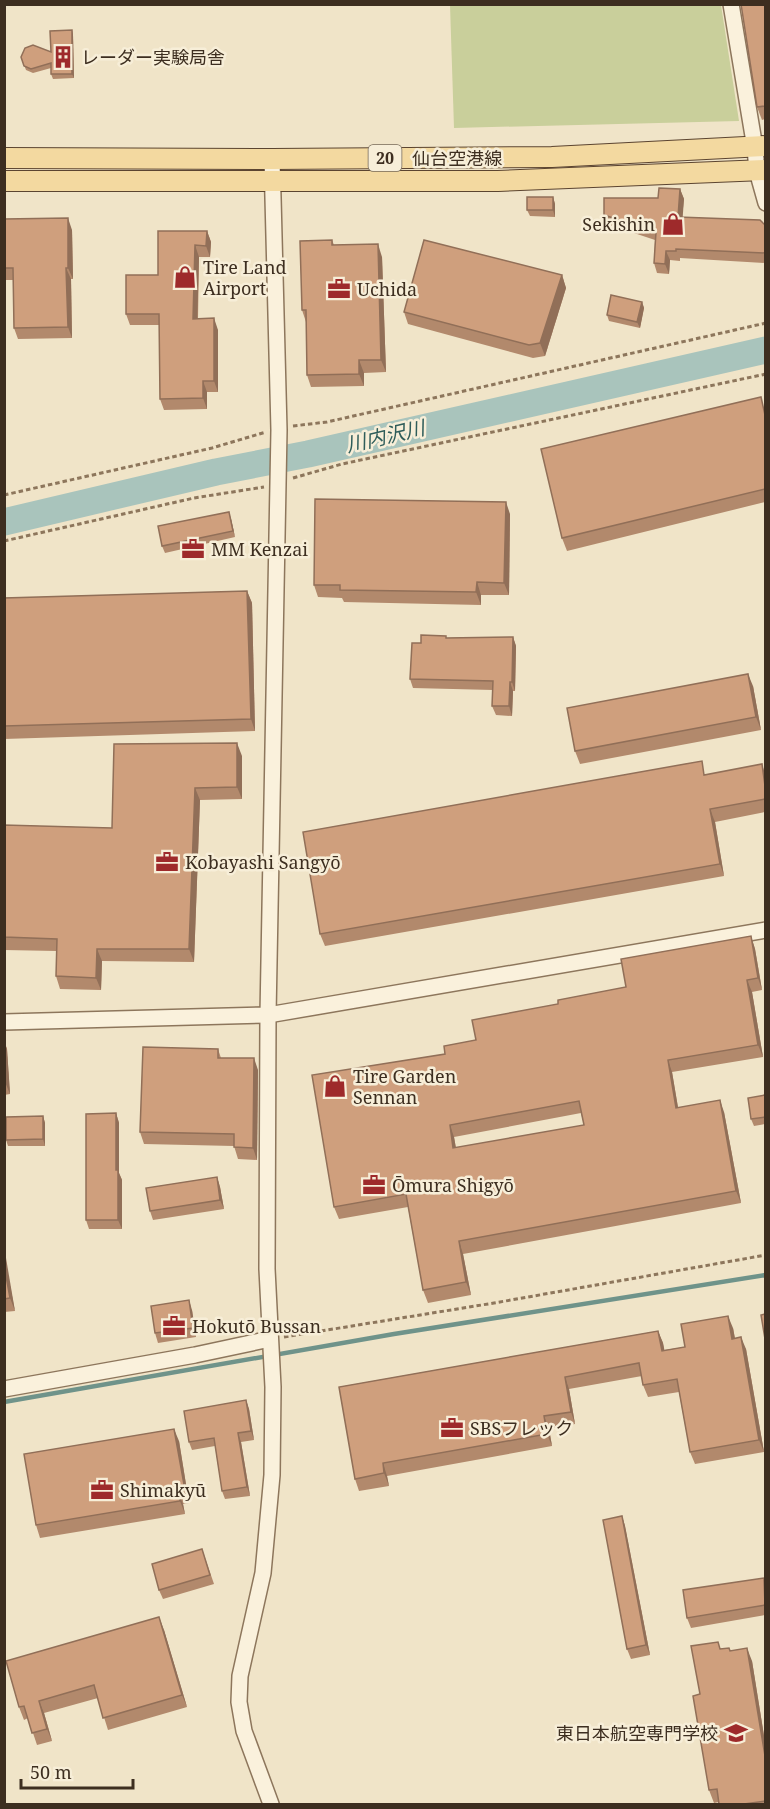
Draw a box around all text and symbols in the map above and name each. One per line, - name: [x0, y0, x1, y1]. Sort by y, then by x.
- building icon: レーダー実験局舎: [50, 44, 76, 70]
- place label: レーダー実験局舎: [81, 45, 225, 69]
- road number: 20: [368, 145, 402, 171]
- street label: 仙台空港線: [412, 146, 502, 170]
- shop icon: Sekishin: [660, 211, 686, 237]
- place label: Sekishin: [582, 212, 655, 236]
- place label: Tire Land Airport: [203, 255, 287, 300]
- shop icon: Tire Land Airport: [172, 264, 198, 290]
- office icon: Uchida: [326, 276, 352, 302]
- place label: Uchida: [357, 277, 417, 301]
- water label: 川内沢川: [343, 413, 429, 458]
- office icon: MM Kenzai: [180, 536, 206, 562]
- place label: MM Kenzai: [211, 537, 308, 561]
- office icon: Kobayashi Sangyō: [154, 849, 180, 875]
- place label: Kobayashi Sangyō: [185, 850, 341, 874]
- place label: Tire Garden Sennan: [353, 1064, 457, 1109]
- shop icon: Tire Garden Sennan: [322, 1073, 348, 1099]
- office icon: Ōmura Shigyō: [361, 1172, 387, 1198]
- place label: Ōmura Shigyō: [392, 1173, 514, 1197]
- office icon: Hokutō Bussan: [161, 1313, 187, 1339]
- place label: Hokutō Bussan: [192, 1314, 322, 1338]
- office icon: SBSフレック: [439, 1415, 465, 1441]
- place label: SBSフレック: [470, 1416, 573, 1440]
- office icon: Shimakyū: [89, 1477, 115, 1503]
- place label: Shimakyū: [120, 1478, 207, 1502]
- school or university icon: 東日本航空専門学校: [723, 1720, 749, 1746]
- place label: 東日本航空専門学校: [556, 1721, 718, 1745]
- scale bar: [21, 1752, 134, 1790]
- text: 50 m: [30, 1760, 72, 1784]

